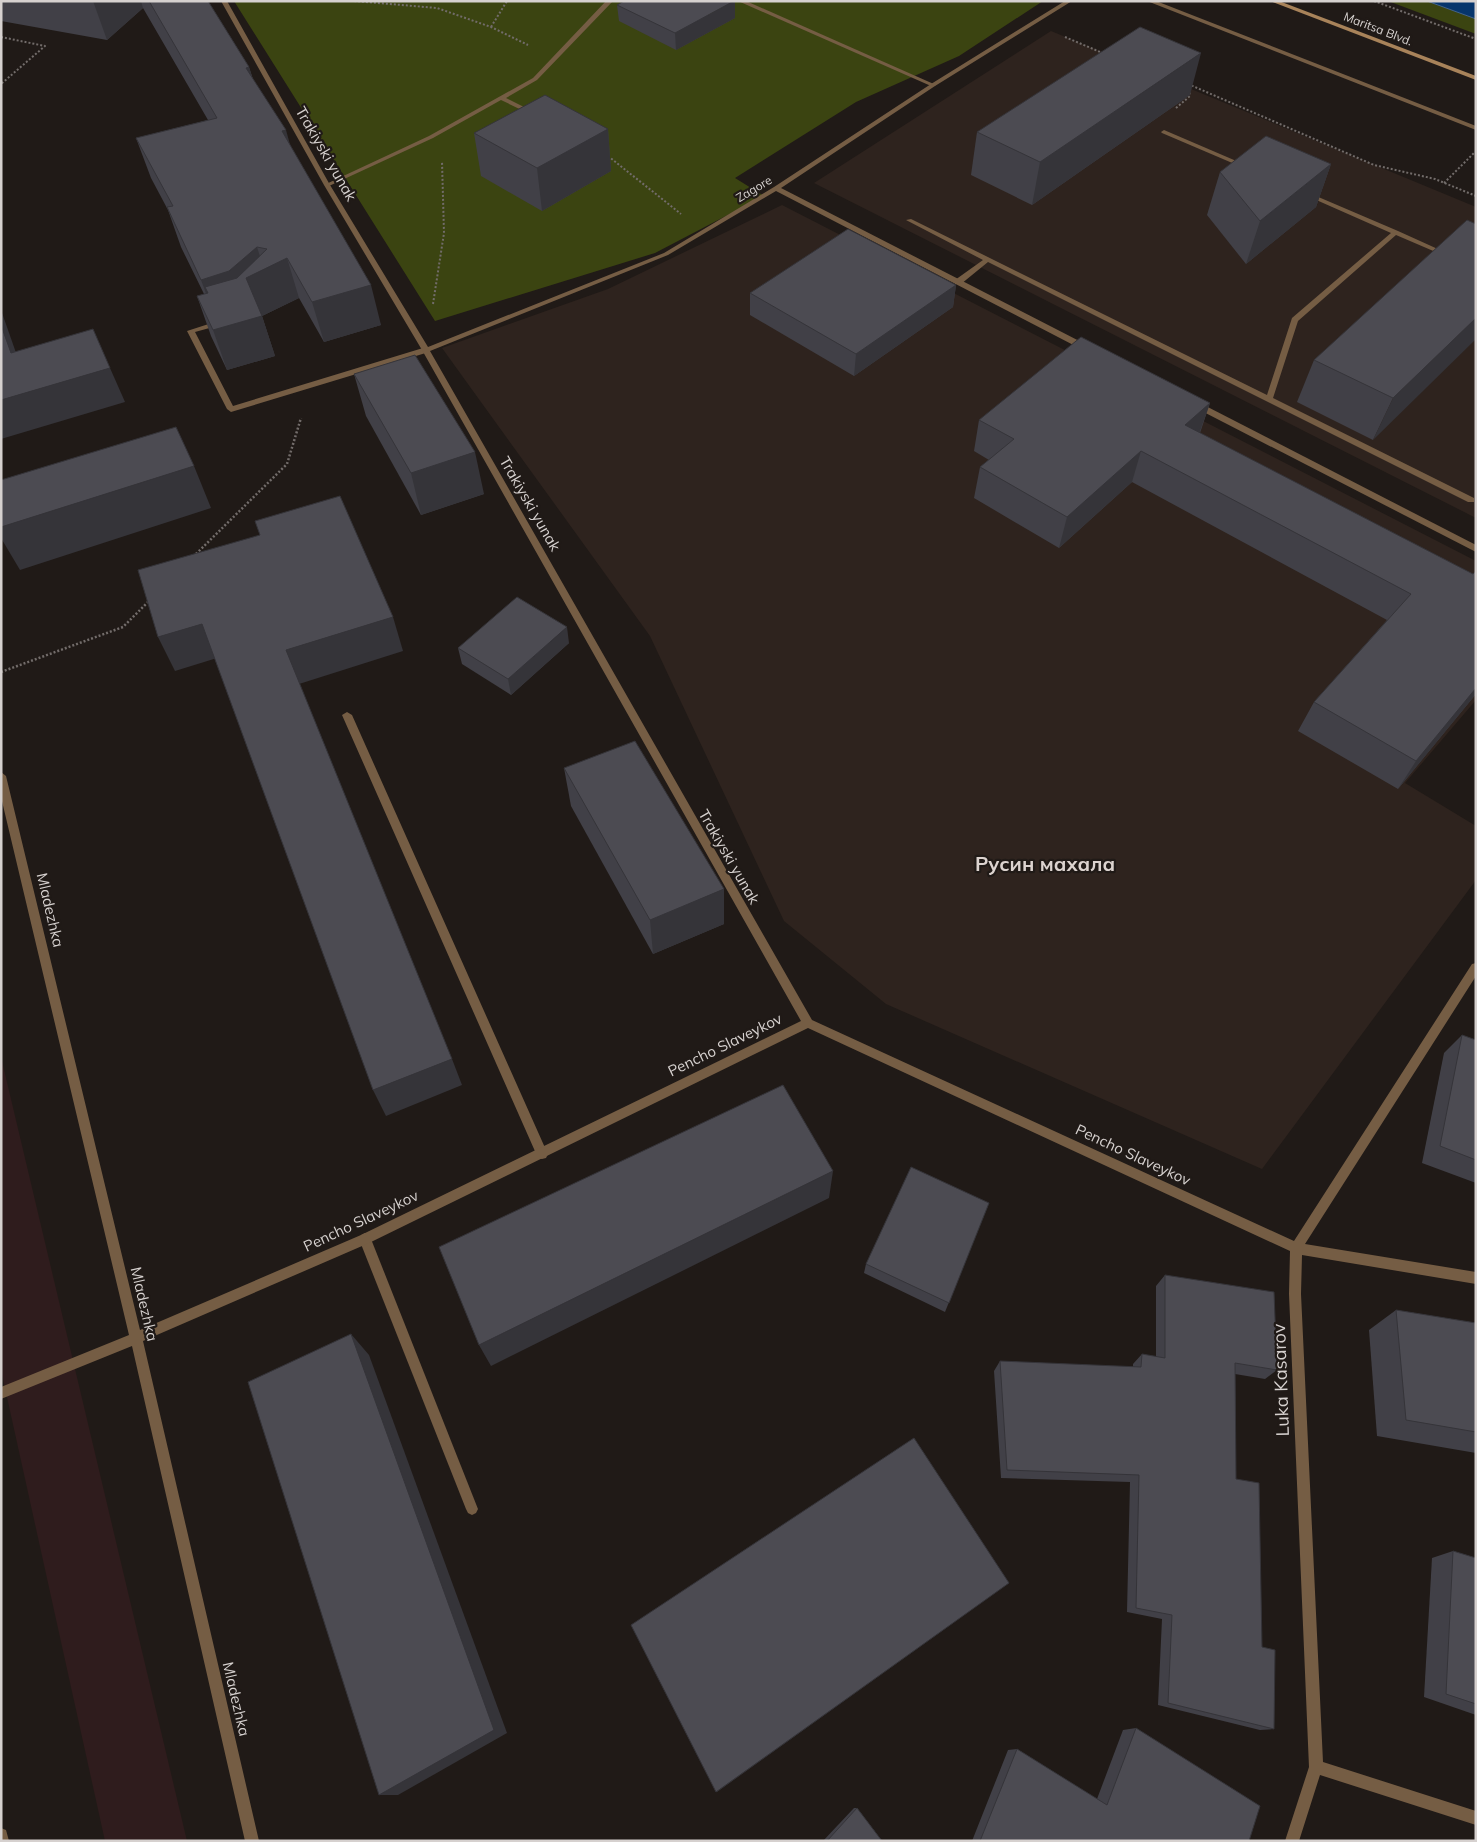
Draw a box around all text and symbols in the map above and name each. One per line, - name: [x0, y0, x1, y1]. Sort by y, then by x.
- street label: Maritsa Blvd.: [1342, 9, 1415, 49]
- street label: Trakiyski yunak: [292, 103, 361, 205]
- street label: Zagore: [733, 172, 774, 205]
- street label: Trakiyski yunak: [496, 453, 565, 555]
- street label: Trakiyski yunak: [695, 806, 764, 908]
- district label: Русин махала: [975, 851, 1115, 876]
- street label: Mladezhka: [33, 871, 68, 949]
- street label: Pencho Slaveykov: [665, 1009, 785, 1080]
- street label: Pencho Slaveykov: [1073, 1120, 1194, 1190]
- street label: Pencho Slaveykov: [300, 1186, 421, 1256]
- street label: Mladezhka: [127, 1265, 162, 1343]
- street label: Luka Kasarov: [1267, 1323, 1294, 1437]
- street label: Mladezhka: [219, 1660, 254, 1738]

